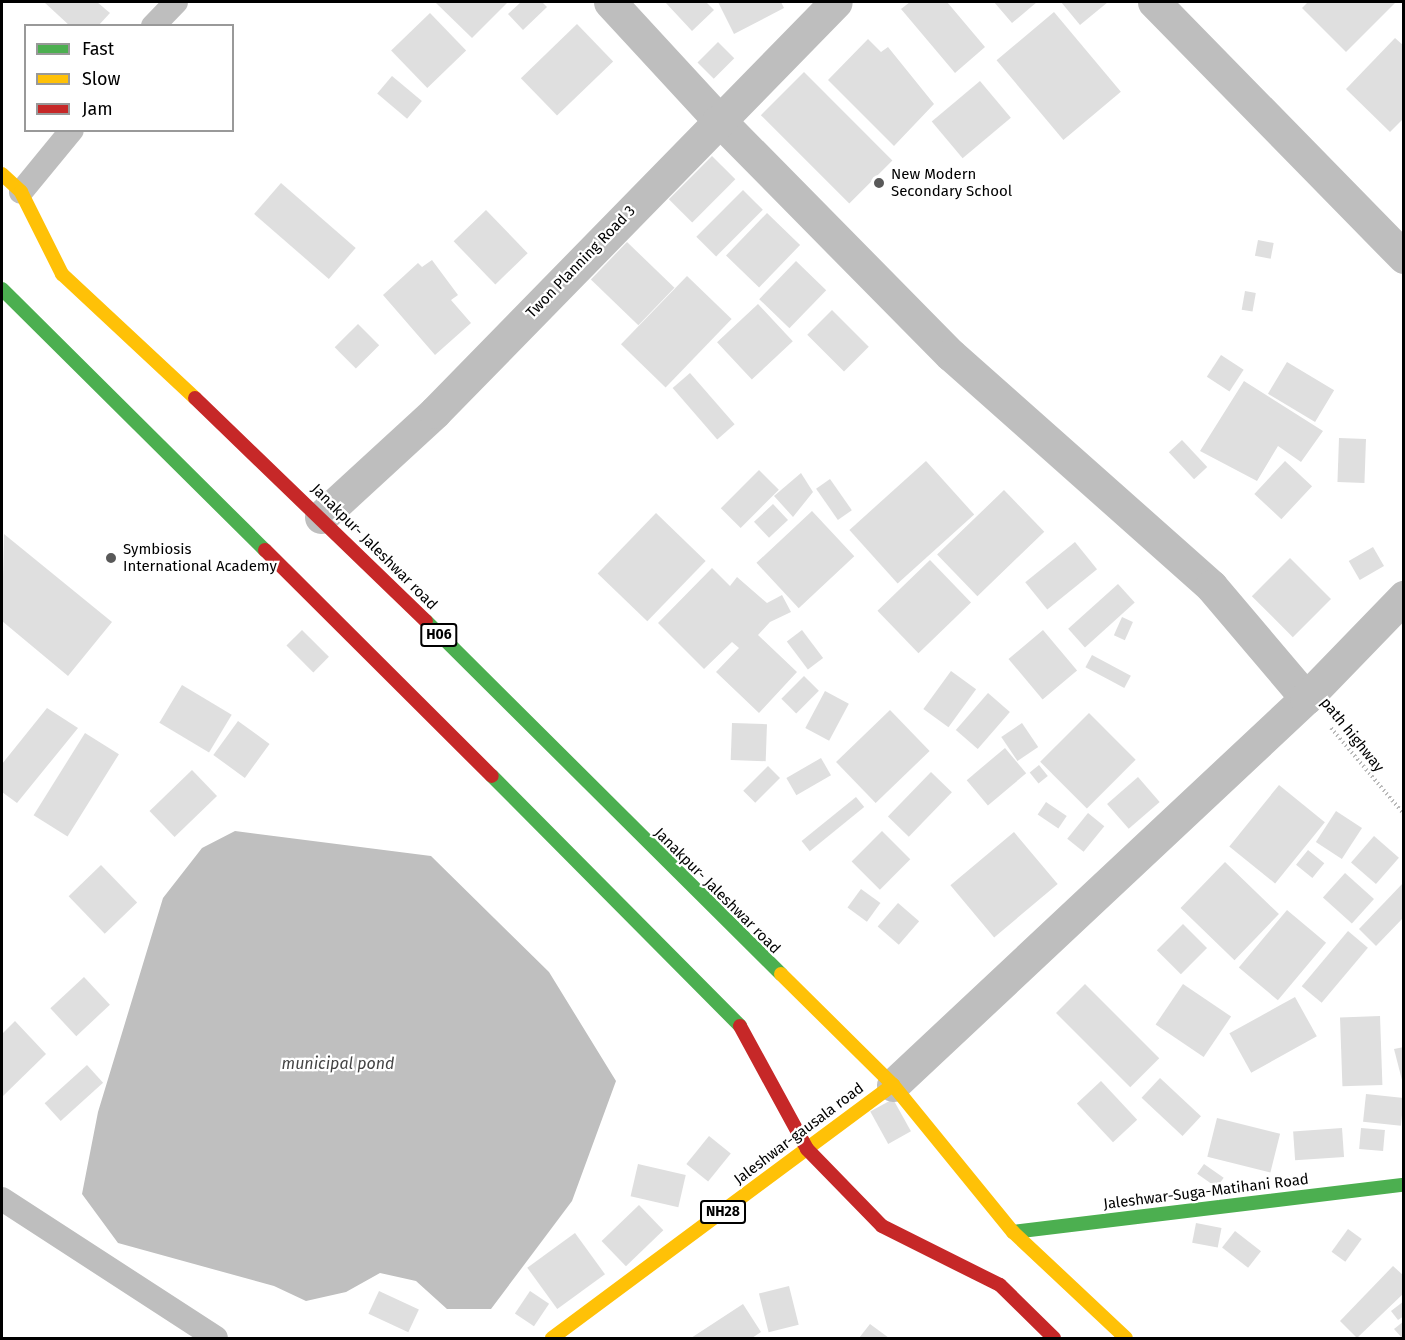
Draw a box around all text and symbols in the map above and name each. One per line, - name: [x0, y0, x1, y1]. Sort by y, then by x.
- legend: [24, 24, 234, 132]
- text: Fast: [82, 38, 114, 60]
- text: Slow: [82, 68, 120, 90]
- text: Jam: [82, 98, 113, 120]
- place label: New Modern Secondary School: [891, 165, 1012, 200]
- marker: New Modern Secondary School: [872, 176, 886, 190]
- street label: Twon Planning Road 3: [523, 202, 639, 322]
- street label: Janakpur- Jaleshwar road: [307, 480, 441, 614]
- place label: Symbiosis International Academy: [123, 540, 277, 575]
- marker: Symbiosis International Academy: [104, 551, 118, 565]
- road number: H06: [420, 624, 458, 646]
- street label: path highway: [1316, 694, 1388, 776]
- street label: Janakpur- Jaleshwar road: [650, 824, 784, 958]
- water label: municipal pond: [282, 1054, 394, 1074]
- street label: Jaleshwar-gausala road: [731, 1079, 867, 1189]
- street label: Jaleshwar-Suga-Matihani Road: [1102, 1170, 1310, 1214]
- road number: NH28: [699, 1201, 747, 1223]

